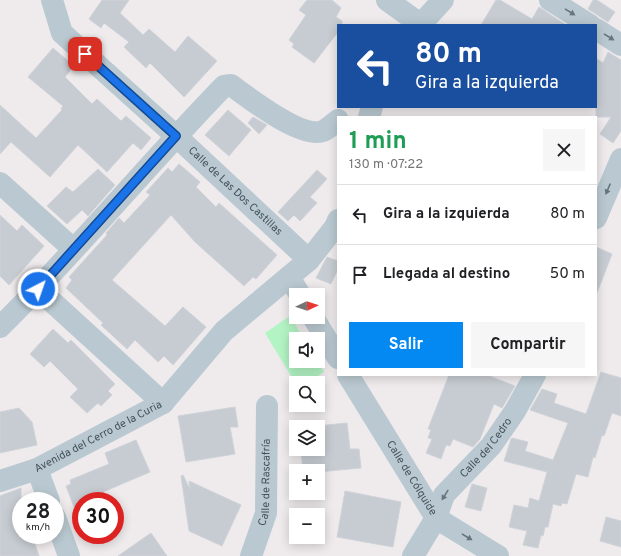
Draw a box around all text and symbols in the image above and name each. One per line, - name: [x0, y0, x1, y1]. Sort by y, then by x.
- one-way arrow: [564, 9, 576, 16]
- one-way arrow: [603, 33, 614, 41]
- pin: [68, 37, 102, 71]
- text: 80 m: [415, 37, 482, 73]
- icon: left: [349, 40, 401, 92]
- icon: arrive: [74, 43, 96, 65]
- text: Gira a la izquierda: [415, 72, 559, 95]
- text: 1 min: [349, 127, 407, 157]
- button: close: [543, 129, 585, 171]
- street label: Calle de Las Dos Castillas: [185, 144, 285, 239]
- text: 130 m · 07:22: [349, 157, 423, 173]
- one-way arrow: [605, 183, 611, 195]
- icon: left: [349, 204, 371, 226]
- text: Gira a la izquierda: [383, 205, 510, 224]
- text: 80 m: [550, 205, 585, 224]
- icon: arrive: [349, 264, 371, 286]
- text: Llegada al destino: [383, 265, 510, 284]
- text: 50 m: [550, 265, 585, 284]
- position arrow: [17, 268, 59, 310]
- north arrow: [289, 288, 325, 324]
- map controls: [289, 288, 325, 544]
- button: Salir: [349, 322, 463, 368]
- button: Compartir: [471, 322, 585, 368]
- button: sound: [289, 332, 325, 368]
- button: search: [289, 376, 325, 412]
- street label: Avenida del Cerro de la Curia: [32, 398, 165, 476]
- street label: Calle del Cedro: [457, 415, 515, 481]
- button: layers: [289, 420, 325, 456]
- street label: Calle de Rascafría: [255, 438, 274, 528]
- street label: Calle de Cólquide: [383, 438, 440, 518]
- button: +: [289, 464, 325, 500]
- one-way arrow: [442, 489, 449, 501]
- speed limit sign: 30: [72, 492, 124, 544]
- text: 28: [26, 500, 50, 526]
- button: −: [289, 508, 325, 544]
- text: km/h: [26, 521, 50, 534]
- one-way arrow: [461, 534, 473, 541]

